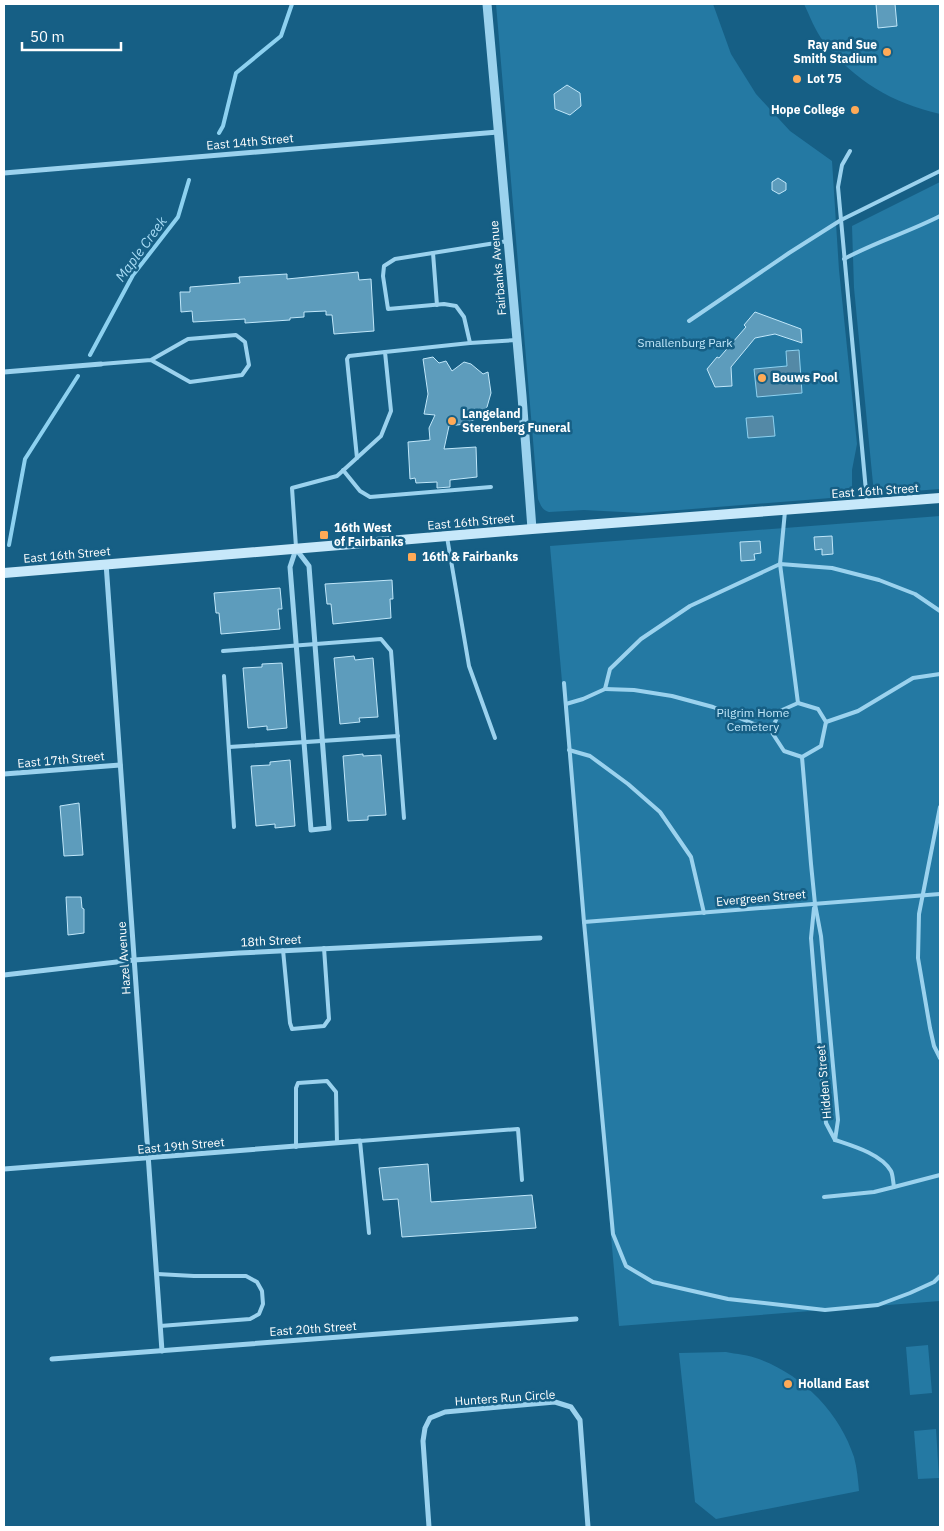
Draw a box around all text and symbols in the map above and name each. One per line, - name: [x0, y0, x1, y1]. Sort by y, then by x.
- scale bar: [22, 20, 121, 52]
- text: 50 m: [30, 27, 65, 46]
- place label: Ray and Sue Smith Stadium: [793, 37, 877, 66]
- marker: Ray and Sue Smith Stadium: [881, 46, 893, 58]
- place label: Lot 75: [807, 71, 842, 86]
- marker: Lot 75: [791, 73, 803, 85]
- place label: Hope College: [771, 102, 845, 117]
- marker: Hope College: [849, 104, 861, 116]
- street label: East 14th Street: [206, 130, 294, 153]
- water label: Maple Creek: [111, 212, 171, 285]
- street label: Fairbanks Avenue: [486, 220, 509, 316]
- park label: Smallenburg Park: [637, 335, 733, 350]
- place label: Bouws Pool: [772, 370, 838, 385]
- marker: Bouws Pool: [756, 372, 768, 384]
- place label: Langeland Sterenberg Funeral: [462, 406, 571, 435]
- marker: Langeland Sterenberg Funeral: [446, 415, 458, 427]
- street label: East 16th Street: [831, 480, 919, 501]
- street label: East 16th Street: [427, 510, 515, 533]
- place label: 16th West of Fairbanks: [334, 520, 404, 549]
- marker: 16th West of Fairbanks: [318, 529, 330, 541]
- street label: East 16th Street: [23, 543, 111, 566]
- place label: 16th & Fairbanks: [422, 549, 518, 564]
- marker: 16th & Fairbanks: [406, 551, 418, 563]
- park label: Pilgrim Home Cemetery: [717, 705, 790, 734]
- street label: East 17th Street: [17, 748, 105, 771]
- street label: Evergreen Street: [715, 886, 806, 909]
- street label: Hazel Avenue: [113, 921, 134, 995]
- street label: 18th Street: [240, 931, 302, 950]
- street label: Hidden Street: [813, 1044, 834, 1120]
- street label: East 19th Street: [137, 1134, 225, 1157]
- street label: East 20th Street: [269, 1318, 357, 1339]
- place label: Holland East: [798, 1376, 870, 1391]
- marker: Holland East: [782, 1378, 794, 1390]
- street label: Hunters Run Circle: [454, 1386, 556, 1408]

